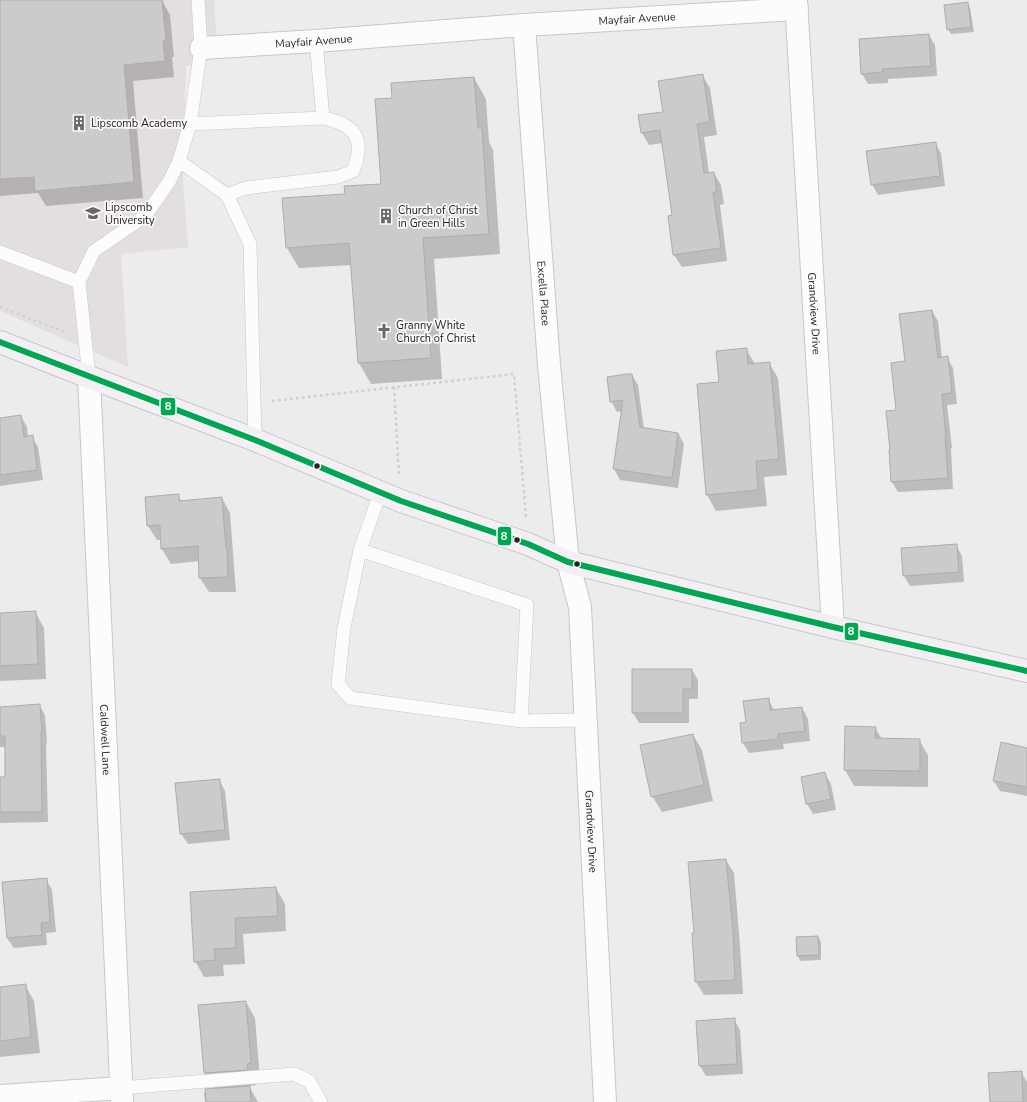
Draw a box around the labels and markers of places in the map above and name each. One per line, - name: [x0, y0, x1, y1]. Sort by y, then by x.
- building icon: Lipscomb Academy: [70, 114, 88, 132]
- place label: Lipscomb Academy: [91, 116, 187, 131]
- place label: Lipscomb University: [105, 200, 155, 228]
- place label: Church of Christ in Green Hills: [398, 203, 478, 231]
- school or university icon: Lipscomb University: [84, 204, 102, 222]
- building icon: Church of Christ in Green Hills: [377, 207, 395, 225]
- place label: Granny White Church of Christ: [396, 318, 476, 346]
- church icon: Granny White Church of Christ: [375, 322, 393, 340]
- unlabelled marker: [312, 461, 322, 471]
- unlabelled marker: [512, 535, 522, 545]
- unlabelled marker: [572, 559, 582, 569]

